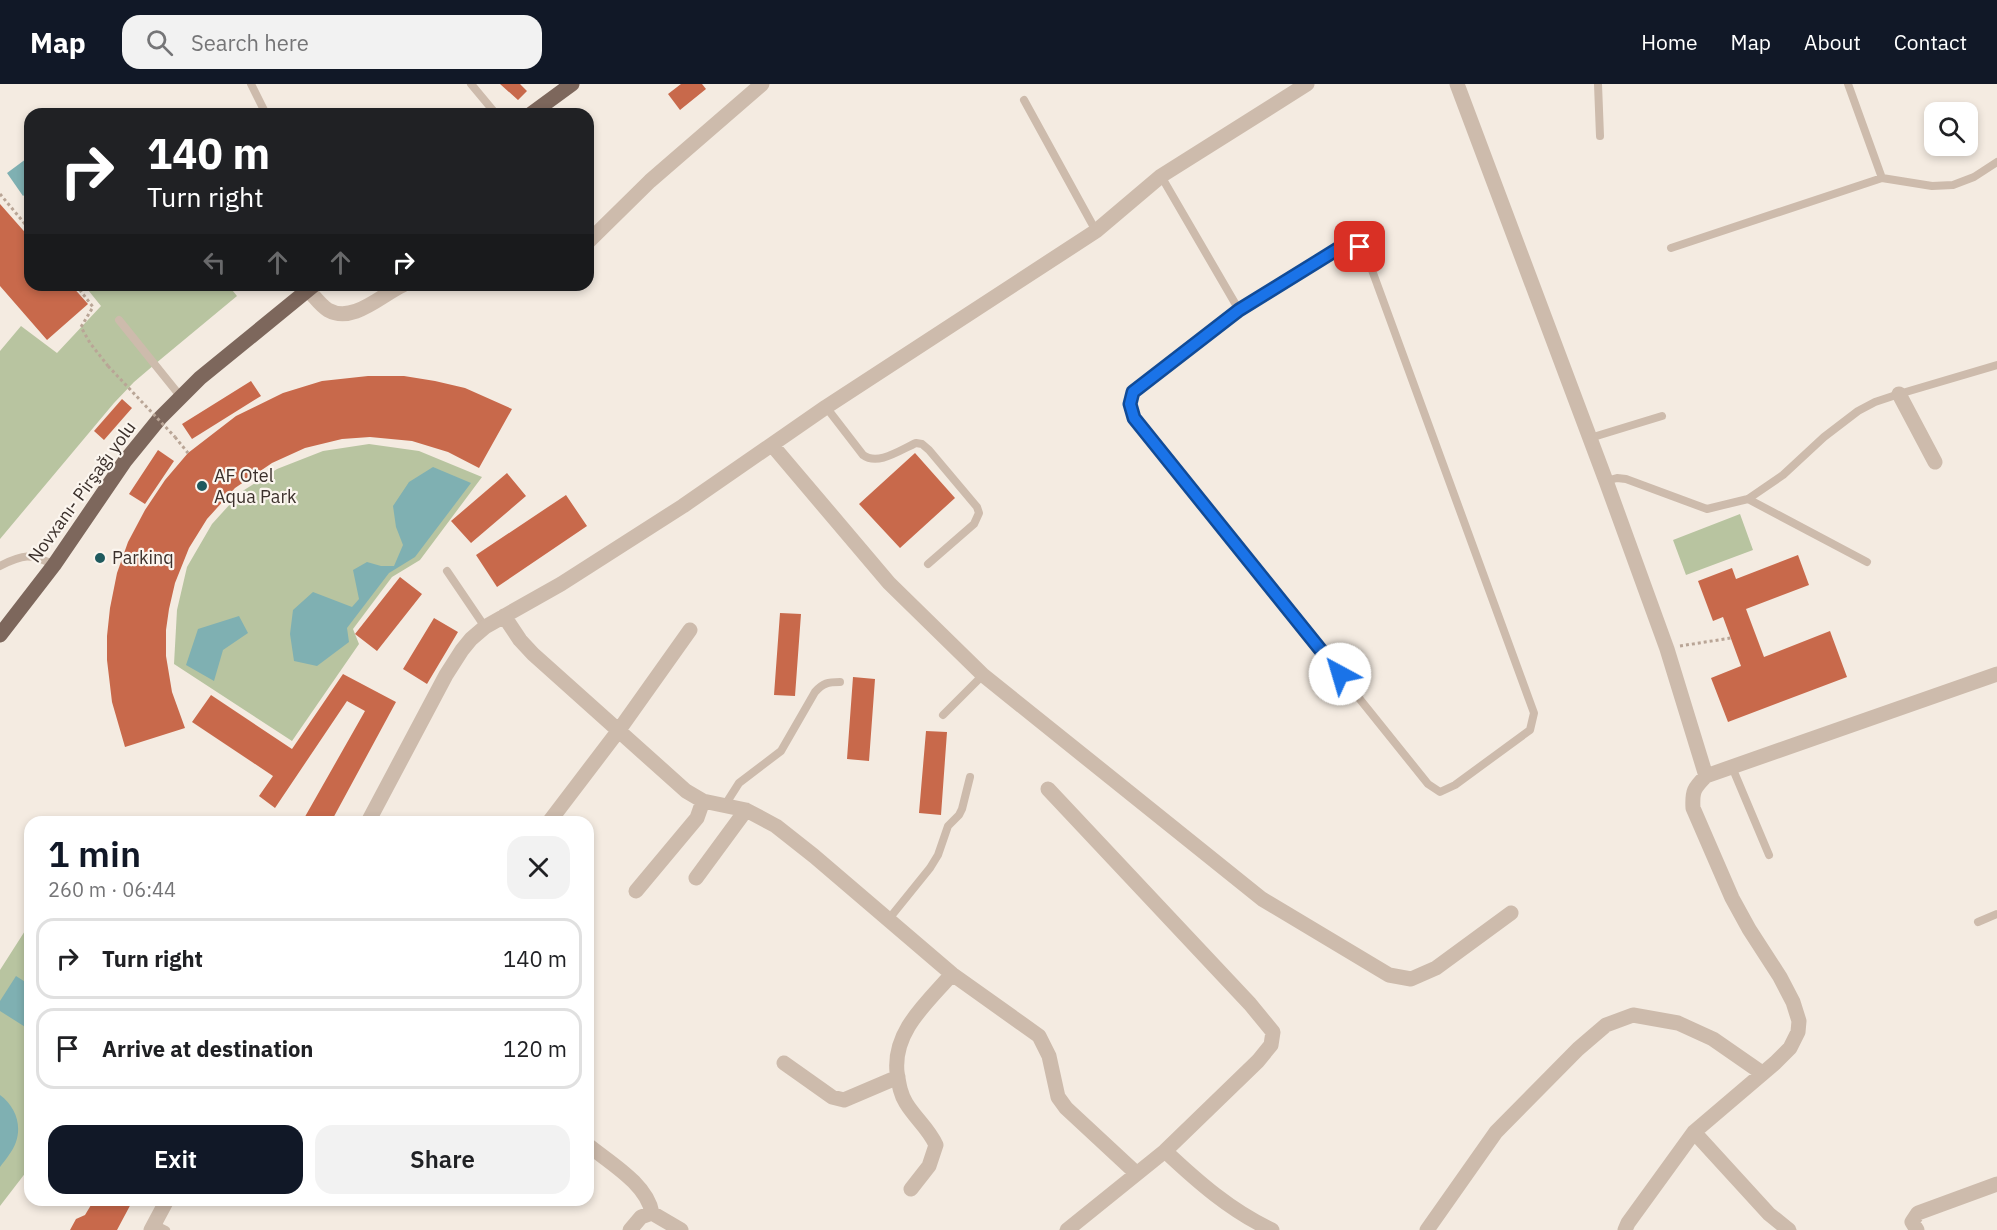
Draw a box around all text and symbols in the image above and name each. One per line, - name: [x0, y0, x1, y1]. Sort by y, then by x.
- search box: [122, 15, 542, 69]
- text: Map: [30, 24, 86, 61]
- icon: search: [143, 26, 176, 59]
- text: Search here: [191, 28, 309, 57]
- text: Home: [1641, 28, 1698, 56]
- text: Map: [1731, 28, 1771, 56]
- text: About: [1804, 28, 1861, 56]
- text: Contact: [1894, 28, 1967, 56]
- map controls: [1924, 102, 1978, 156]
- button: search: [1924, 102, 1978, 156]
- text: 140 m: [147, 126, 270, 181]
- icon: right: [48, 132, 126, 210]
- text: Turn right: [147, 179, 264, 214]
- pin: [1334, 221, 1385, 272]
- icon: arrive: [1343, 230, 1376, 263]
- icon: left: [198, 246, 231, 279]
- icon: ahead: [261, 246, 294, 279]
- icon: ahead: [324, 246, 357, 279]
- icon: right: [387, 246, 420, 279]
- street label: Novxanı- Pirşağı yolu: [23, 417, 141, 567]
- place label: AF Otel Aqua Park: [214, 464, 297, 508]
- marker: AF Otel Aqua Park: [195, 479, 209, 493]
- place label: Parkinq: [112, 546, 174, 569]
- marker: Parkinq: [93, 551, 107, 565]
- position arrow: [1308, 642, 1372, 706]
- text: 1 min: [48, 830, 141, 877]
- button: close: [507, 836, 570, 899]
- text: 260 m · 06:44: [48, 876, 176, 903]
- icon: right: [51, 942, 84, 975]
- text: Turn right: [102, 944, 203, 973]
- text: 140 m: [503, 944, 567, 973]
- icon: arrive: [51, 1032, 84, 1065]
- text: Arrive at destination: [102, 1034, 313, 1063]
- text: 120 m: [503, 1034, 567, 1063]
- button: Exit: [48, 1125, 303, 1194]
- button: Share: [315, 1125, 570, 1194]

